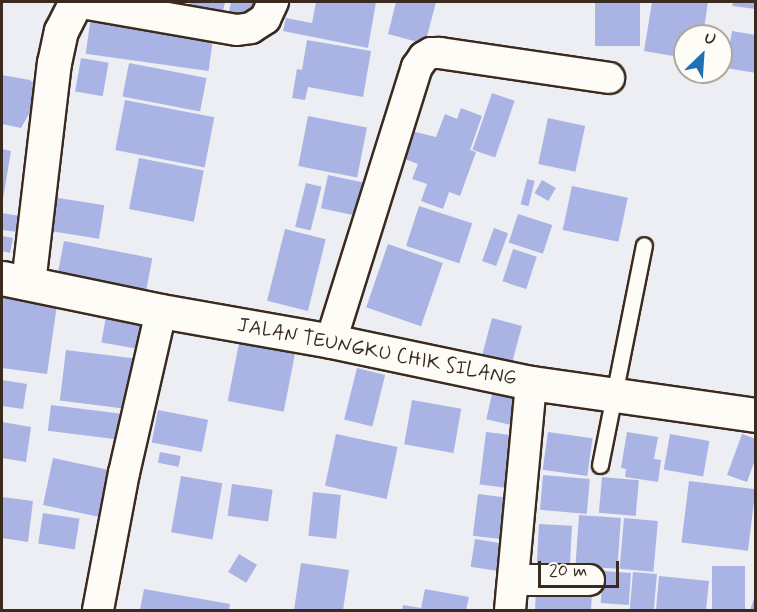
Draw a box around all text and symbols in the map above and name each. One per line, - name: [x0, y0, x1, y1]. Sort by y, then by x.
- north arrow: [673, 24, 733, 84]
- text: U: [701, 27, 719, 51]
- street label: JALAN TEUNGKU CHIK SILANG: [236, 313, 518, 391]
- scale bar: [541, 549, 622, 587]
- text: 20 m: [549, 559, 587, 583]

